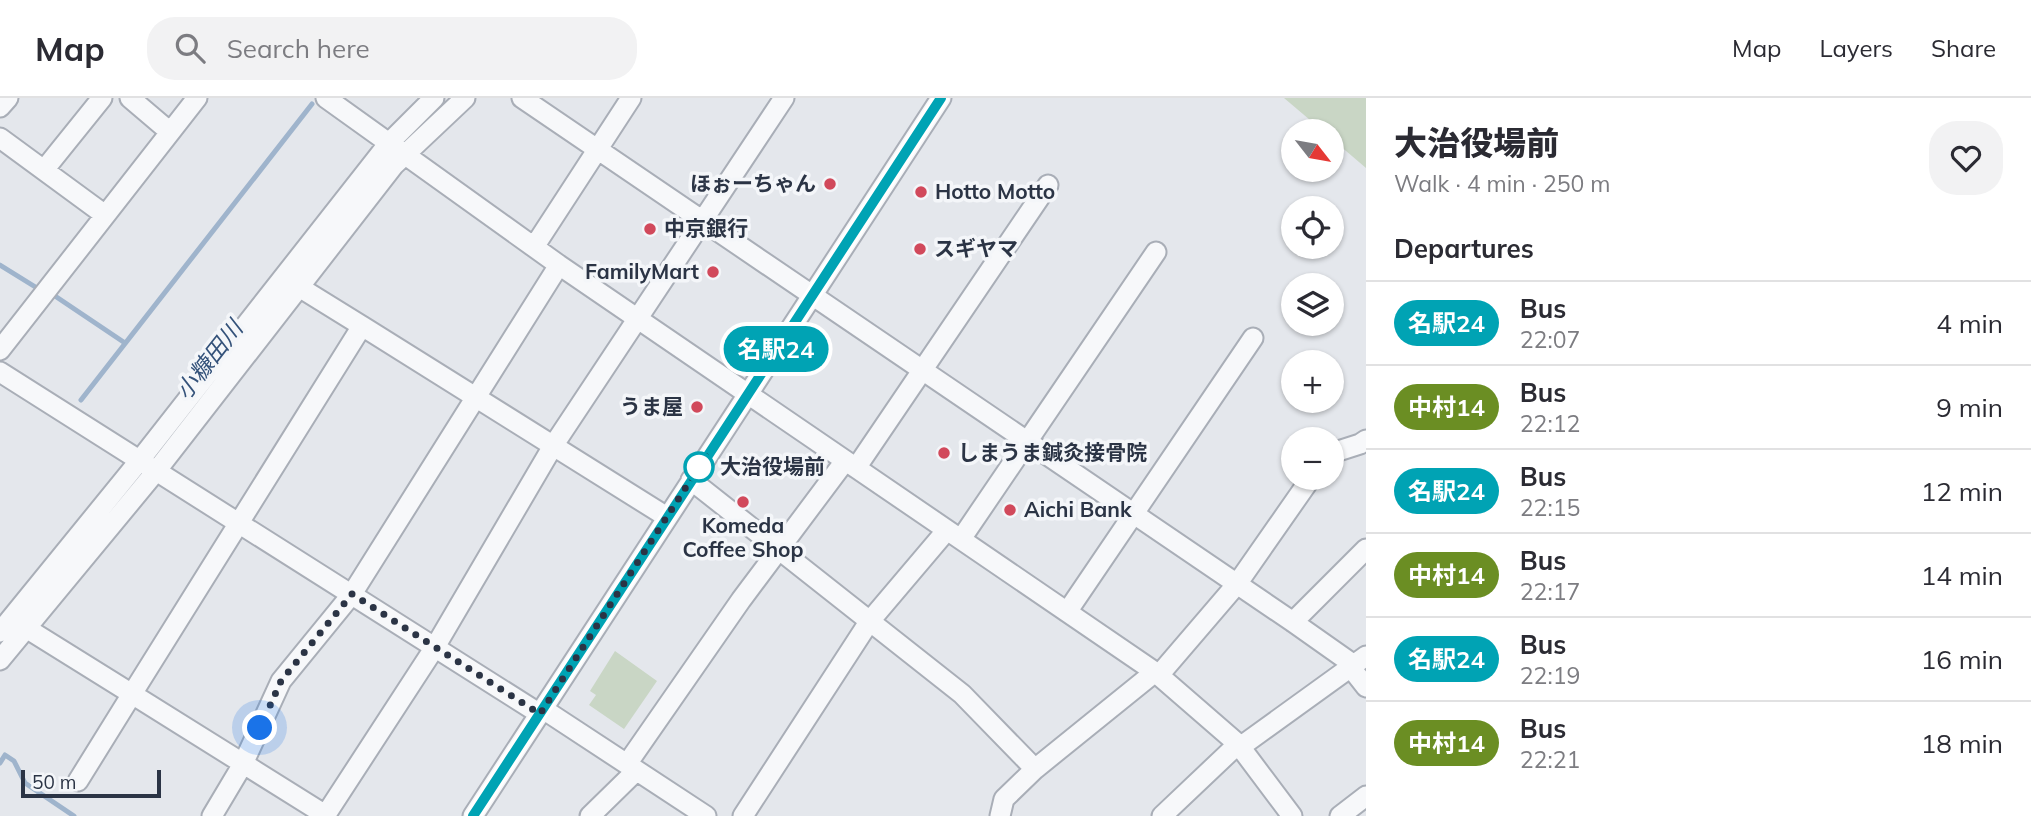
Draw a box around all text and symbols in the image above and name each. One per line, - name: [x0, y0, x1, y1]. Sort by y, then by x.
- search box: [147, 17, 637, 80]
- text: Map: [35, 28, 105, 69]
- icon: search: [171, 29, 209, 67]
- text: Search here: [227, 32, 370, 65]
- text: Map: [1732, 33, 1781, 63]
- text: Layers: [1819, 33, 1893, 63]
- text: Share: [1931, 33, 1996, 63]
- north arrow: [1281, 119, 1344, 182]
- map controls: [1281, 119, 1344, 490]
- button: heart: [1929, 121, 2003, 195]
- text: 大治役場前: [1394, 122, 1559, 163]
- text: Walk · 4 min · 250 m: [1394, 169, 1611, 198]
- place label: ほぉーちゃん: [690, 170, 816, 196]
- marker: ほぉーちゃん: [822, 176, 838, 192]
- place label: Hotto Motto: [935, 178, 1055, 204]
- marker: Hotto Motto: [913, 184, 929, 200]
- button: locate: [1281, 196, 1344, 259]
- place label: 中京銀行: [664, 215, 748, 241]
- marker: 中京銀行: [642, 221, 658, 237]
- text: Departures: [1394, 232, 1534, 265]
- place label: スギヤマ: [934, 235, 1018, 261]
- marker: スギヤマ: [912, 241, 928, 257]
- place label: FamilyMart: [585, 258, 699, 284]
- marker: FamilyMart: [705, 264, 721, 280]
- button: layers: [1281, 273, 1344, 336]
- text: Bus: [1520, 292, 1566, 325]
- text: 4 min: [1936, 307, 2003, 340]
- text: 名駅24: [1408, 308, 1485, 338]
- water label: 小糠田川: [169, 312, 250, 405]
- text: 22:07: [1520, 325, 1580, 354]
- line badge: 名駅24: [727, 326, 825, 372]
- text: 名駅24: [738, 334, 814, 364]
- button: +: [1281, 350, 1344, 413]
- text: Bus: [1520, 376, 1566, 409]
- text: 9 min: [1936, 391, 2003, 424]
- text: 中村14: [1408, 392, 1485, 422]
- place label: うま屋: [620, 393, 683, 419]
- marker: うま屋: [689, 399, 705, 415]
- text: 22:12: [1520, 409, 1580, 438]
- button: −: [1281, 427, 1344, 490]
- place label: しまうま鍼灸接骨院: [958, 439, 1147, 465]
- marker: しまうま鍼灸接骨院: [936, 445, 952, 461]
- marker: 大治役場前: [684, 452, 714, 482]
- place label: 大治役場前: [720, 453, 825, 479]
- text: Bus: [1520, 460, 1566, 493]
- text: 12 min: [1921, 475, 2003, 508]
- text: 名駅24: [1408, 476, 1485, 506]
- text: 22:15: [1520, 493, 1580, 522]
- marker: Komeda Coffee Shop: [735, 494, 751, 510]
- place label: Aichi Bank: [1024, 496, 1132, 522]
- marker: Aichi Bank: [1002, 502, 1018, 518]
- place label: Komeda Coffee Shop: [682, 512, 804, 562]
- text: Bus: [1520, 544, 1566, 577]
- text: 14 min: [1921, 559, 2003, 592]
- text: 中村14: [1408, 560, 1485, 590]
- text: 22:17: [1520, 577, 1580, 606]
- text: Bus: [1520, 628, 1566, 661]
- text: 16 min: [1921, 643, 2003, 676]
- text: 名駅24: [1408, 644, 1485, 674]
- text: 22:19: [1520, 661, 1580, 690]
- your location: [242, 710, 277, 745]
- text: Bus: [1520, 712, 1566, 745]
- text: 18 min: [1921, 727, 2003, 760]
- text: 中村14: [1408, 728, 1485, 758]
- text: 22:21: [1520, 745, 1580, 774]
- scale bar: [21, 767, 161, 799]
- text: 50 m: [32, 770, 76, 794]

